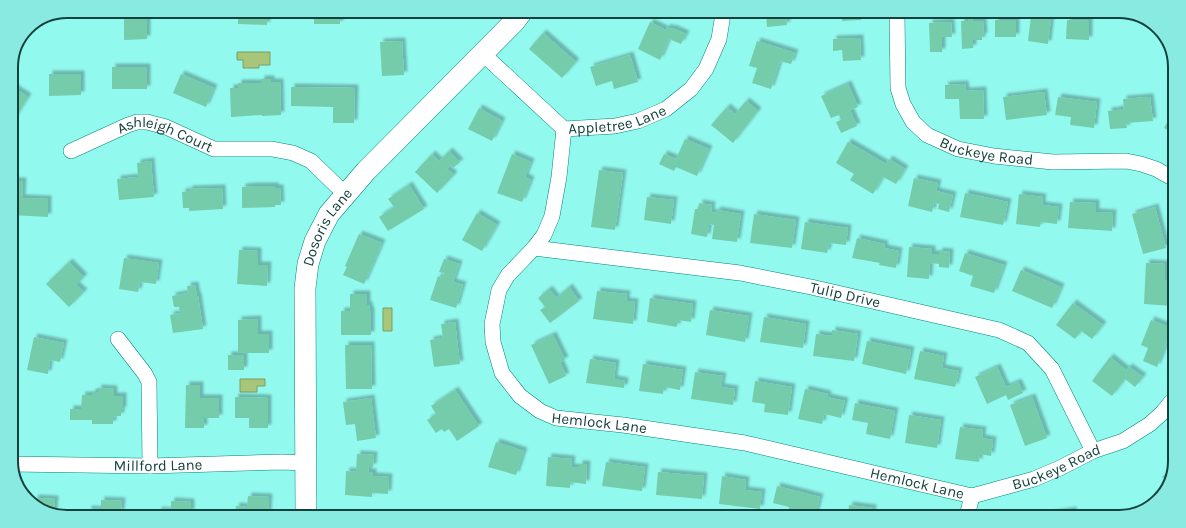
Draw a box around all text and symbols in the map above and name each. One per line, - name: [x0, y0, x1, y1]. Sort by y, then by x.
- street label: Appletree Lane: [568, 101, 669, 138]
- street label: Ashleigh Court: [114, 113, 216, 156]
- street label: Buckeye Road: [937, 133, 1034, 169]
- street label: Dosoris Lane: [299, 185, 356, 269]
- street label: Tulip Drive: [808, 278, 882, 312]
- street label: Hemlock Lane: [551, 409, 648, 437]
- street label: Buckeye Road: [1010, 440, 1103, 494]
- street label: Millford Lane: [113, 455, 203, 475]
- street label: Hemlock Lane: [868, 464, 966, 503]

